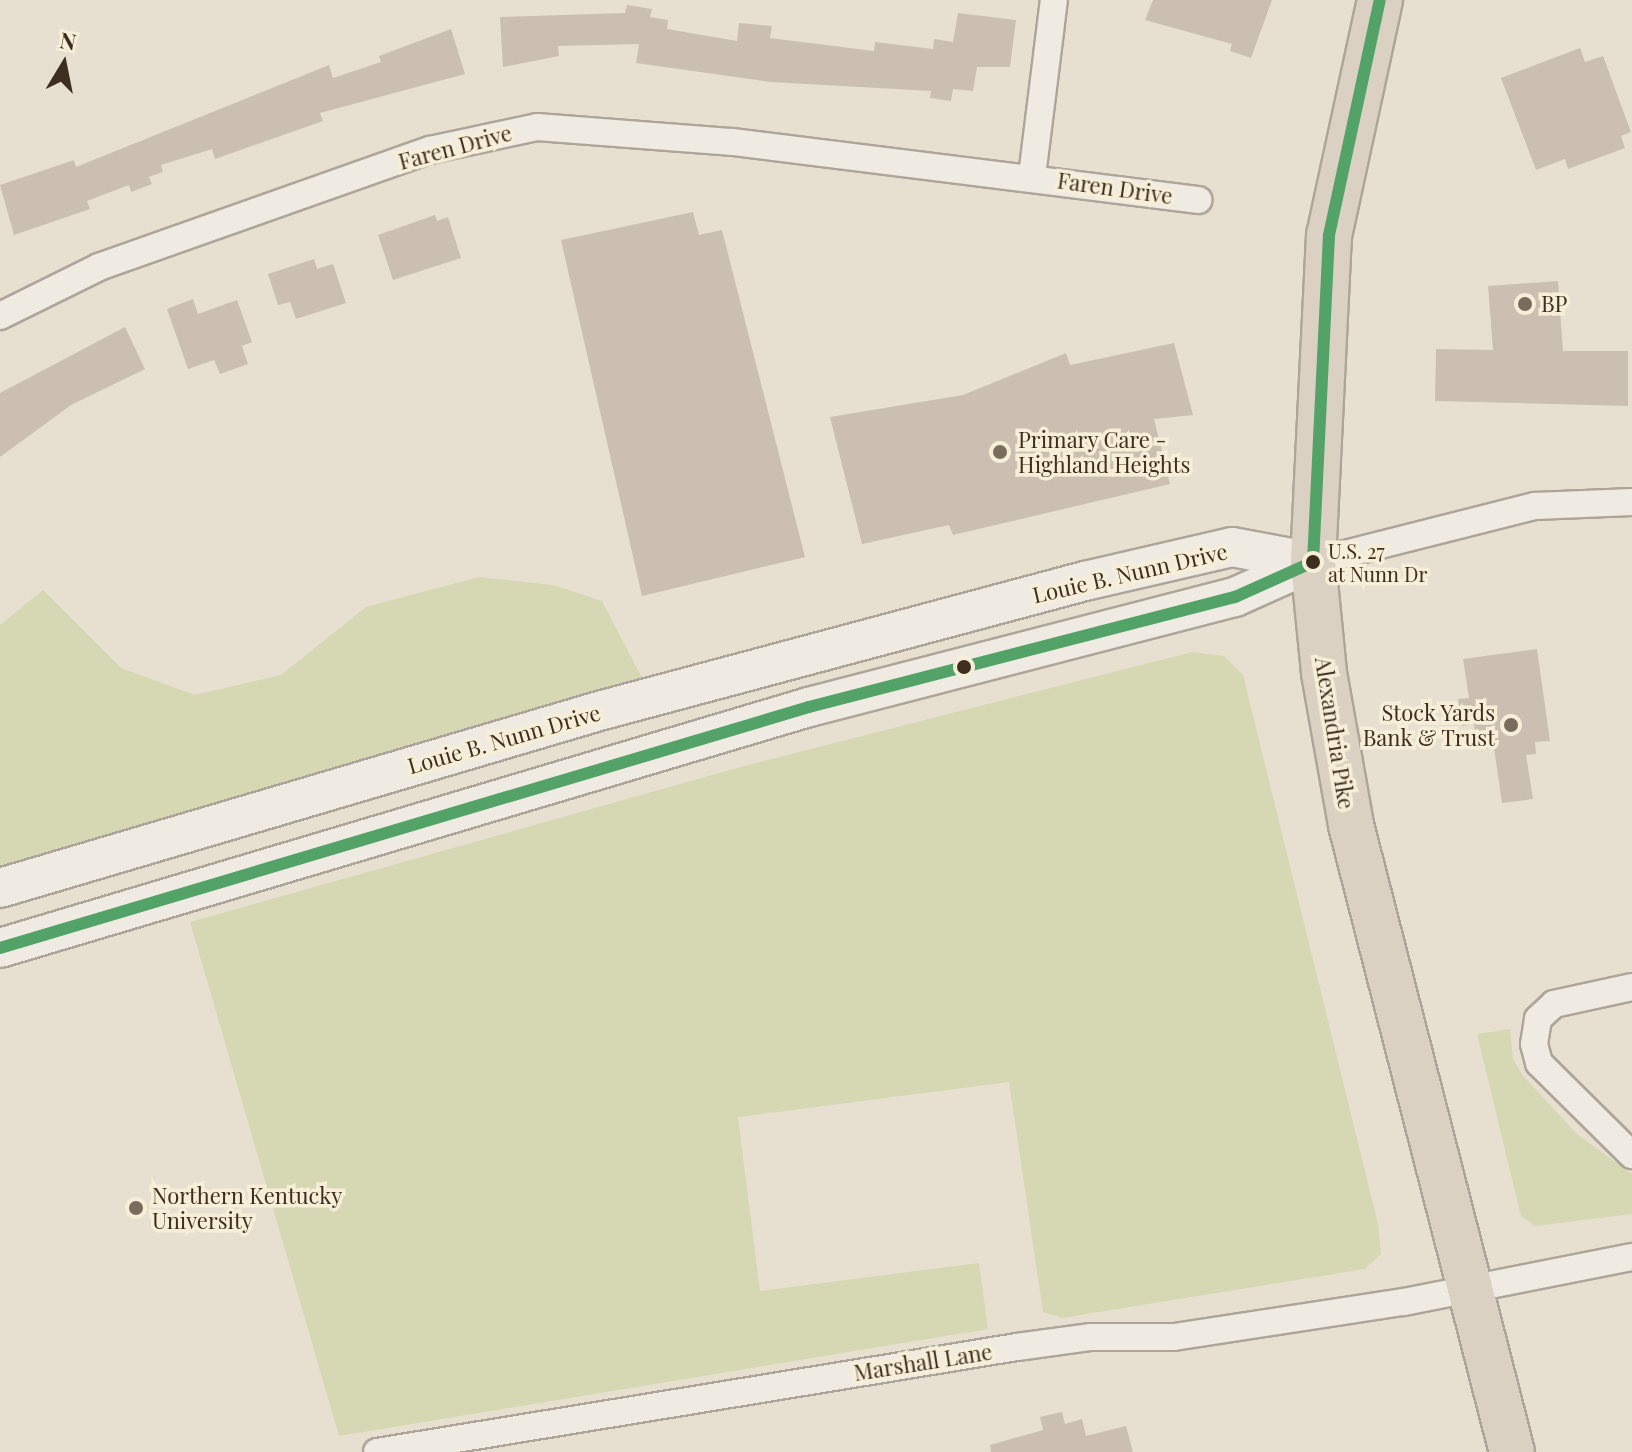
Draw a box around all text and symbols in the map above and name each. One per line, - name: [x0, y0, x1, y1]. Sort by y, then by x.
- north arrow: [24, 24, 104, 104]
- text: N: [58, 24, 79, 57]
- street label: Faren Drive: [396, 119, 514, 175]
- street label: Faren Drive: [1056, 167, 1174, 209]
- place label: BP: [1541, 291, 1567, 317]
- marker: BP: [1516, 295, 1534, 313]
- place label: Primary Care - Highland Heights: [1018, 426, 1190, 478]
- marker: Primary Care - Highland Heights: [989, 441, 1011, 463]
- street label: Louie B. Nunn Drive: [1030, 538, 1230, 608]
- place label: U.S. 27 at Nunn Dr: [1328, 538, 1428, 585]
- marker: U.S. 27 at Nunn Dr: [1305, 554, 1321, 570]
- street label: Alexandria Pike: [1310, 655, 1360, 811]
- unlabelled marker: [956, 659, 972, 675]
- street label: Louie B. Nunn Drive: [405, 699, 603, 779]
- place label: Stock Yards Bank & Trust: [1362, 699, 1495, 750]
- marker: Stock Yards Bank & Trust: [1502, 716, 1520, 734]
- place label: Northern Kentucky University: [152, 1182, 342, 1234]
- marker: Northern Kentucky University: [127, 1199, 145, 1217]
- street label: Marshall Lane: [852, 1338, 994, 1386]

